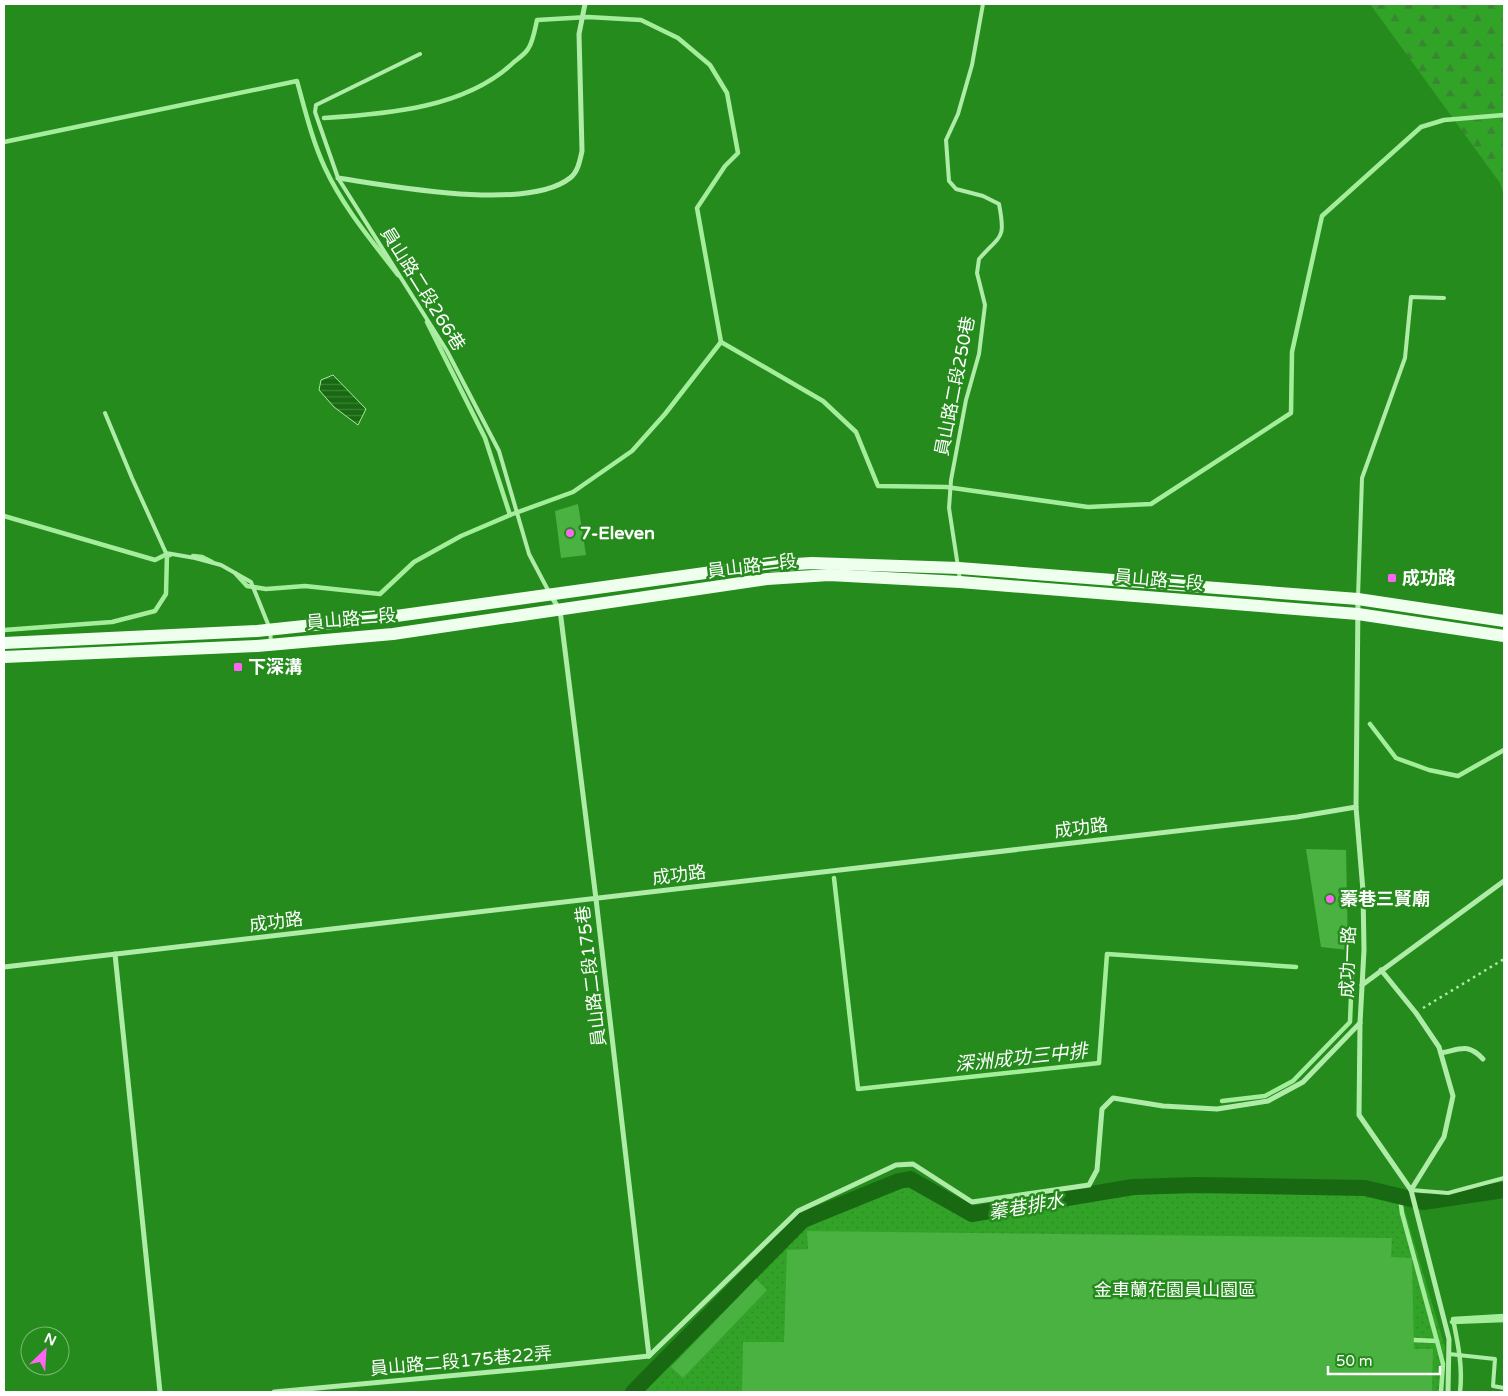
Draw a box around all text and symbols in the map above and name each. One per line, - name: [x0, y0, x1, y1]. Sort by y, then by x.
- street label: 員山路二段266巷: [376, 223, 470, 355]
- street label: 員山路二段250巷: [931, 314, 979, 458]
- place label: 7-Eleven: [580, 522, 655, 544]
- marker: 7-Eleven: [564, 527, 576, 539]
- street label: 員山路二段: [706, 550, 798, 582]
- street label: 員山路二段: [1113, 565, 1205, 595]
- place label: 成功路: [1402, 567, 1456, 589]
- marker: 成功路: [1386, 572, 1398, 584]
- street label: 員山路二段: [305, 604, 397, 634]
- place label: 下深溝: [248, 656, 302, 678]
- marker: 下深溝: [232, 661, 244, 673]
- street label: 成功路: [1053, 814, 1109, 842]
- street label: 成功路: [651, 861, 707, 889]
- place label: 蓁巷三賢廟: [1340, 888, 1430, 910]
- marker: 蓁巷三賢廟: [1324, 893, 1336, 905]
- street label: 員山路二段175巷: [571, 904, 611, 1048]
- street label: 成功路: [248, 908, 304, 936]
- street label: 成功一路: [1336, 926, 1360, 998]
- water label: 深洲成功三中排: [954, 1040, 1091, 1076]
- water label: 蓁巷排水: [987, 1189, 1066, 1224]
- park label: 金車蘭花園員山園區: [1094, 1279, 1256, 1301]
- north arrow: [20, 1326, 70, 1376]
- text: N: [42, 1330, 59, 1350]
- street label: 員山路二段175巷22弄: [369, 1342, 553, 1380]
- scale bar: [1328, 1344, 1440, 1376]
- text: 50 m: [1336, 1352, 1373, 1370]

